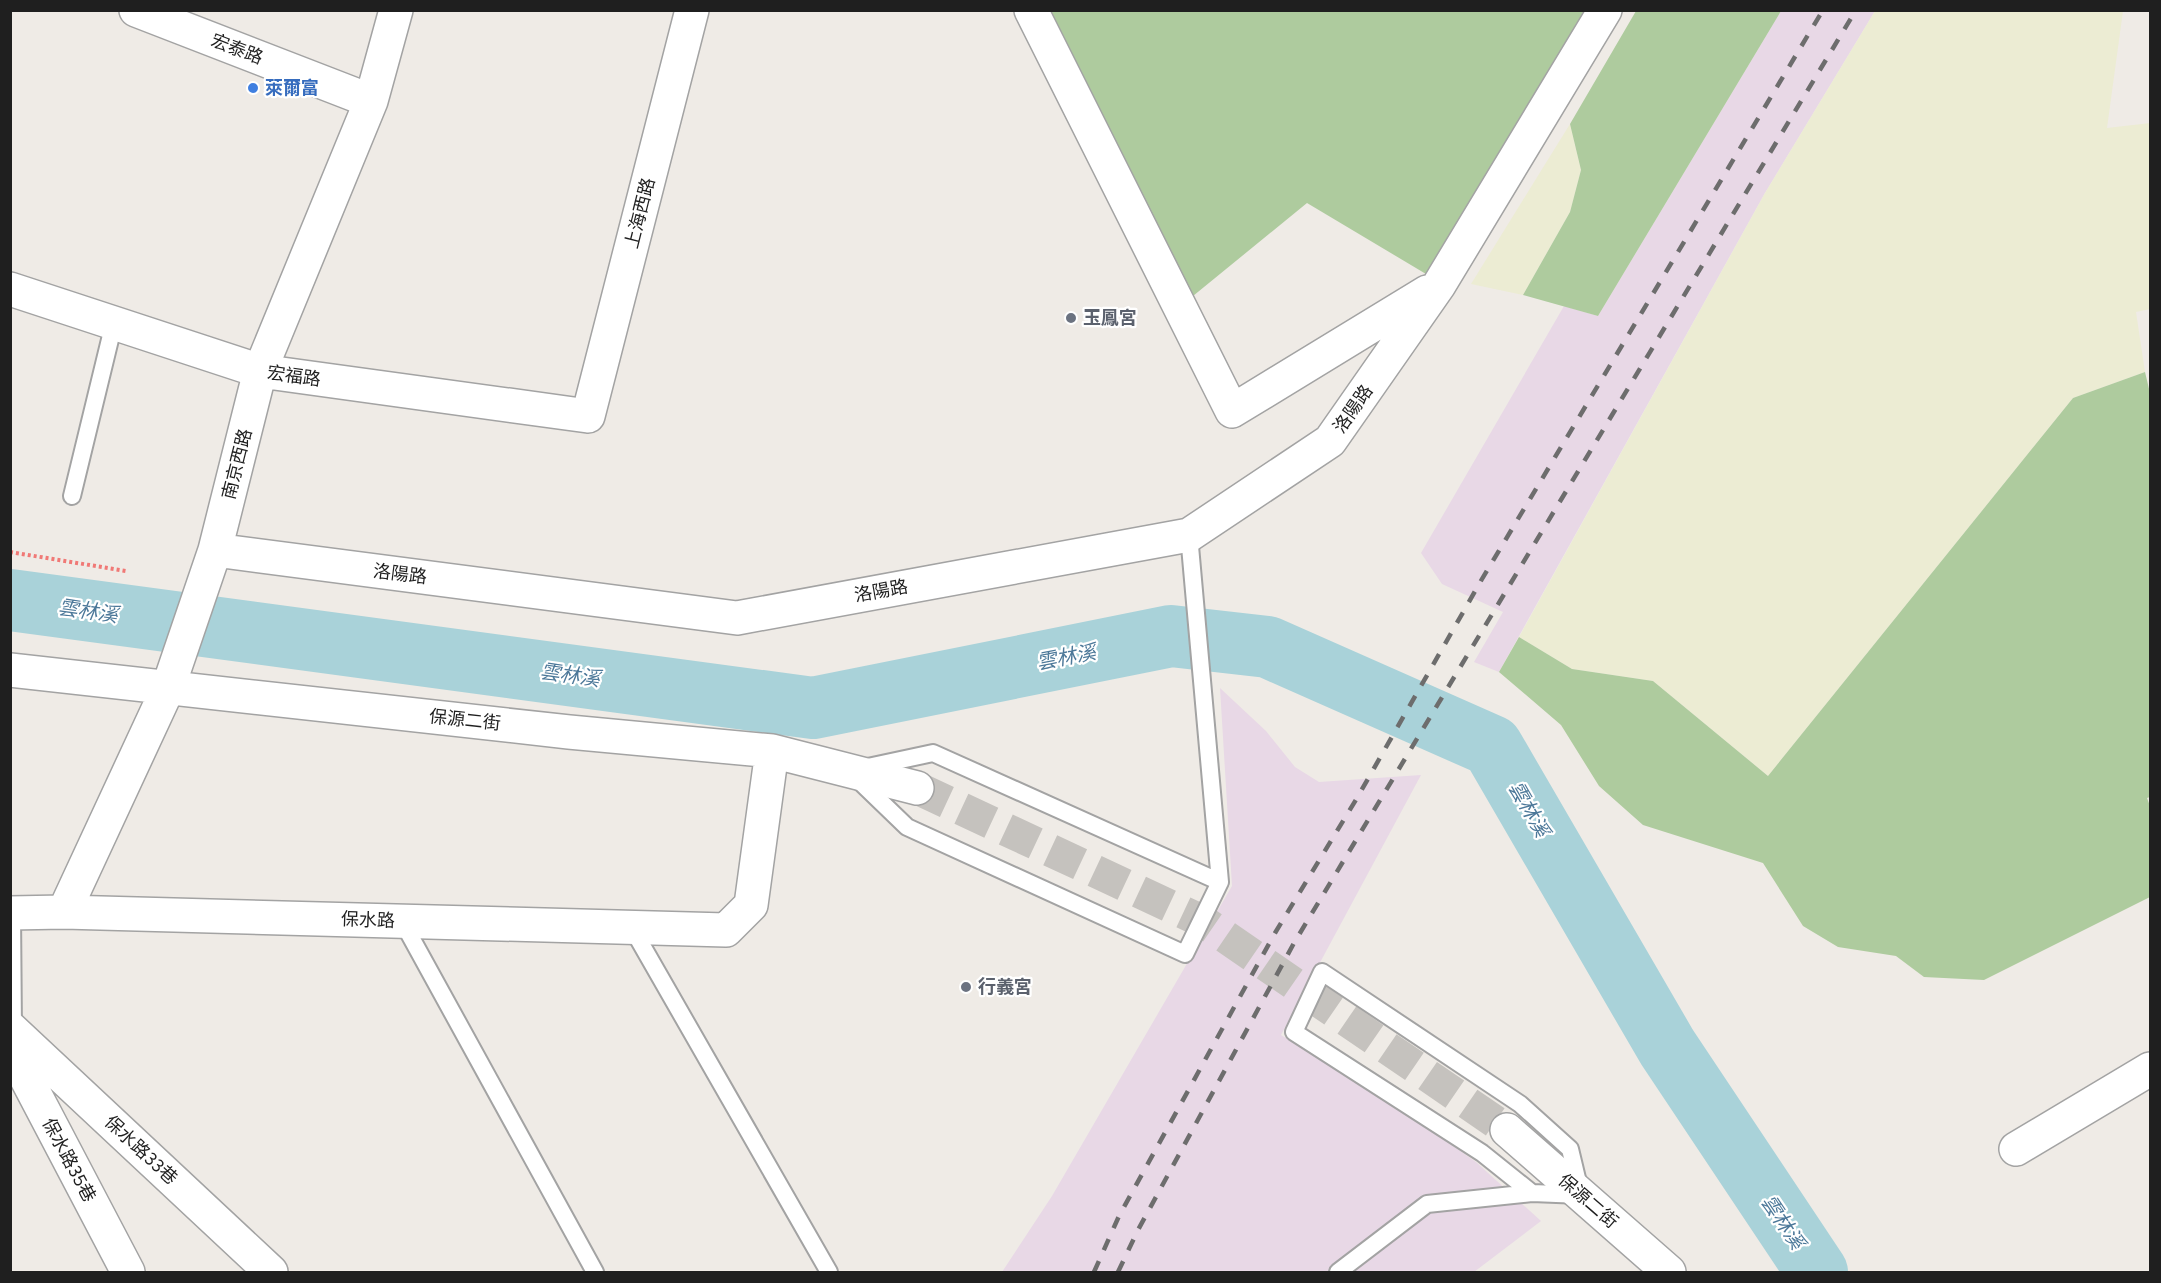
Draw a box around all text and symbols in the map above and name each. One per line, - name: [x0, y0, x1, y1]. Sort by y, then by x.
- street label: 宏泰路: [208, 29, 266, 69]
- place label: 萊爾富: [265, 77, 319, 99]
- marker: 萊爾富: [246, 81, 260, 95]
- street label: 上海西路: [621, 175, 659, 251]
- place label: 玉鳳宮: [1083, 307, 1137, 329]
- marker: 玉鳳宮: [1064, 311, 1078, 325]
- street label: 宏福路: [266, 361, 322, 391]
- street label: 洛陽路: [1329, 381, 1377, 437]
- street label: 南京西路: [218, 426, 256, 502]
- street label: 洛陽路: [372, 560, 428, 588]
- street label: 洛陽路: [853, 575, 909, 607]
- water label: 雲林溪: [57, 595, 122, 627]
- water label: 雲林溪: [1034, 639, 1101, 675]
- water label: 雲林溪: [539, 659, 604, 691]
- street label: 保源二街: [428, 705, 502, 735]
- water label: 雲林溪: [1504, 777, 1556, 844]
- street label: 保水路: [341, 908, 395, 932]
- place label: 行義宮: [978, 976, 1032, 998]
- marker: 行義宮: [959, 980, 973, 994]
- street label: 保水路33巷: [100, 1111, 182, 1189]
- street label: 保水路35巷: [38, 1114, 100, 1206]
- street label: 保源二街: [1554, 1169, 1622, 1233]
- water label: 雲林溪: [1756, 1190, 1811, 1256]

